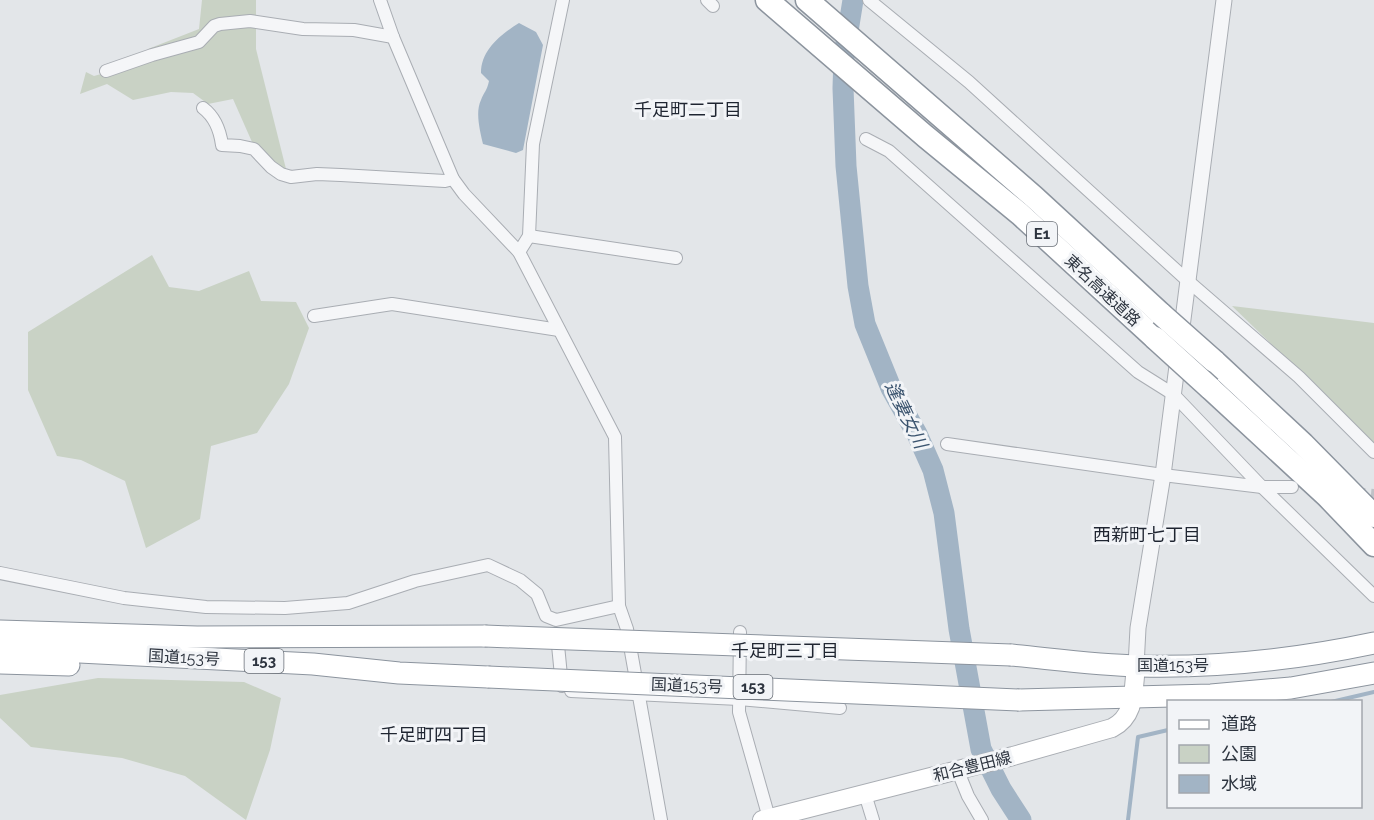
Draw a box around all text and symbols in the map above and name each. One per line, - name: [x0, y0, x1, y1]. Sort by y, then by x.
- district label: 千足町二丁目: [634, 99, 742, 120]
- road number: E1: [1027, 222, 1057, 246]
- street label: 東名高速道路: [1061, 251, 1144, 330]
- water label: 逢妻女川: [881, 378, 933, 454]
- district label: 西新町七丁目: [1093, 524, 1201, 545]
- district label: 千足町三丁目: [731, 640, 839, 661]
- street label: 国道153号: [147, 646, 220, 669]
- road number: 153: [244, 649, 284, 673]
- street label: 国道153号: [1137, 656, 1209, 675]
- street label: 国道153号: [651, 675, 723, 696]
- road number: 153: [734, 675, 772, 699]
- legend: [1167, 700, 1362, 808]
- text: 道路: [1221, 713, 1257, 734]
- district label: 千足町四丁目: [380, 724, 488, 745]
- text: 公園: [1221, 743, 1257, 764]
- street label: 和合豊田線: [931, 748, 1013, 785]
- text: 水域: [1221, 773, 1257, 794]

